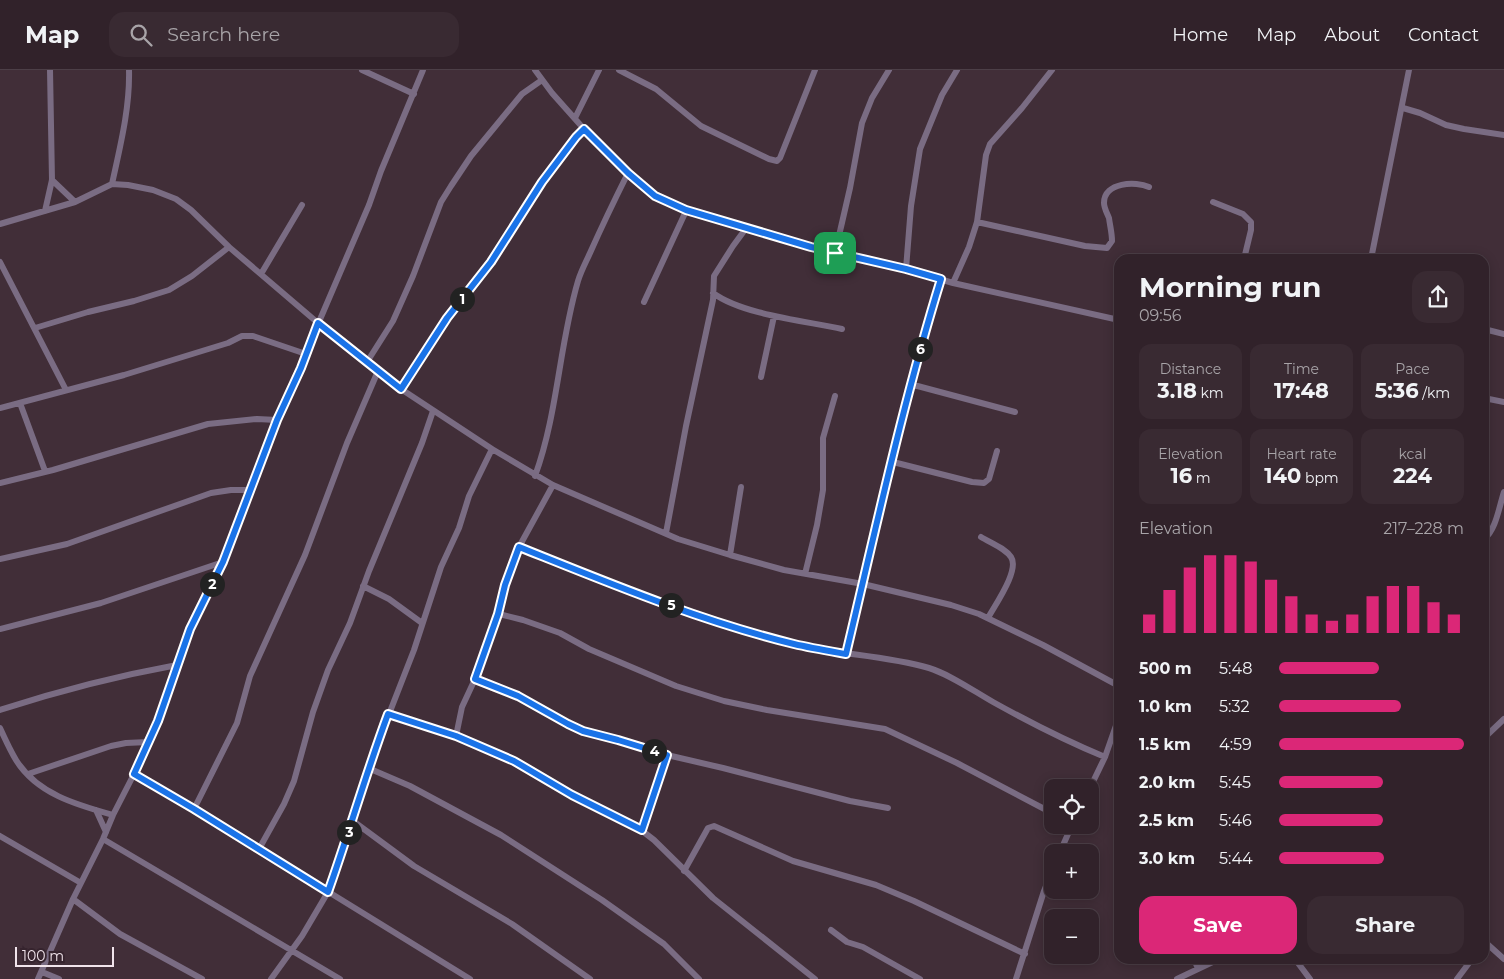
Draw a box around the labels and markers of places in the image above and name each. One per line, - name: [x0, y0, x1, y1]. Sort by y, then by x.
- pin: [814, 232, 856, 274]
- pin: 1: [450, 286, 474, 312]
- pin: 6: [908, 336, 932, 362]
- pin: 2: [200, 572, 224, 596]
- pin: 5: [658, 592, 684, 618]
- pin: 4: [642, 738, 666, 764]
- pin: 3: [336, 820, 362, 844]

